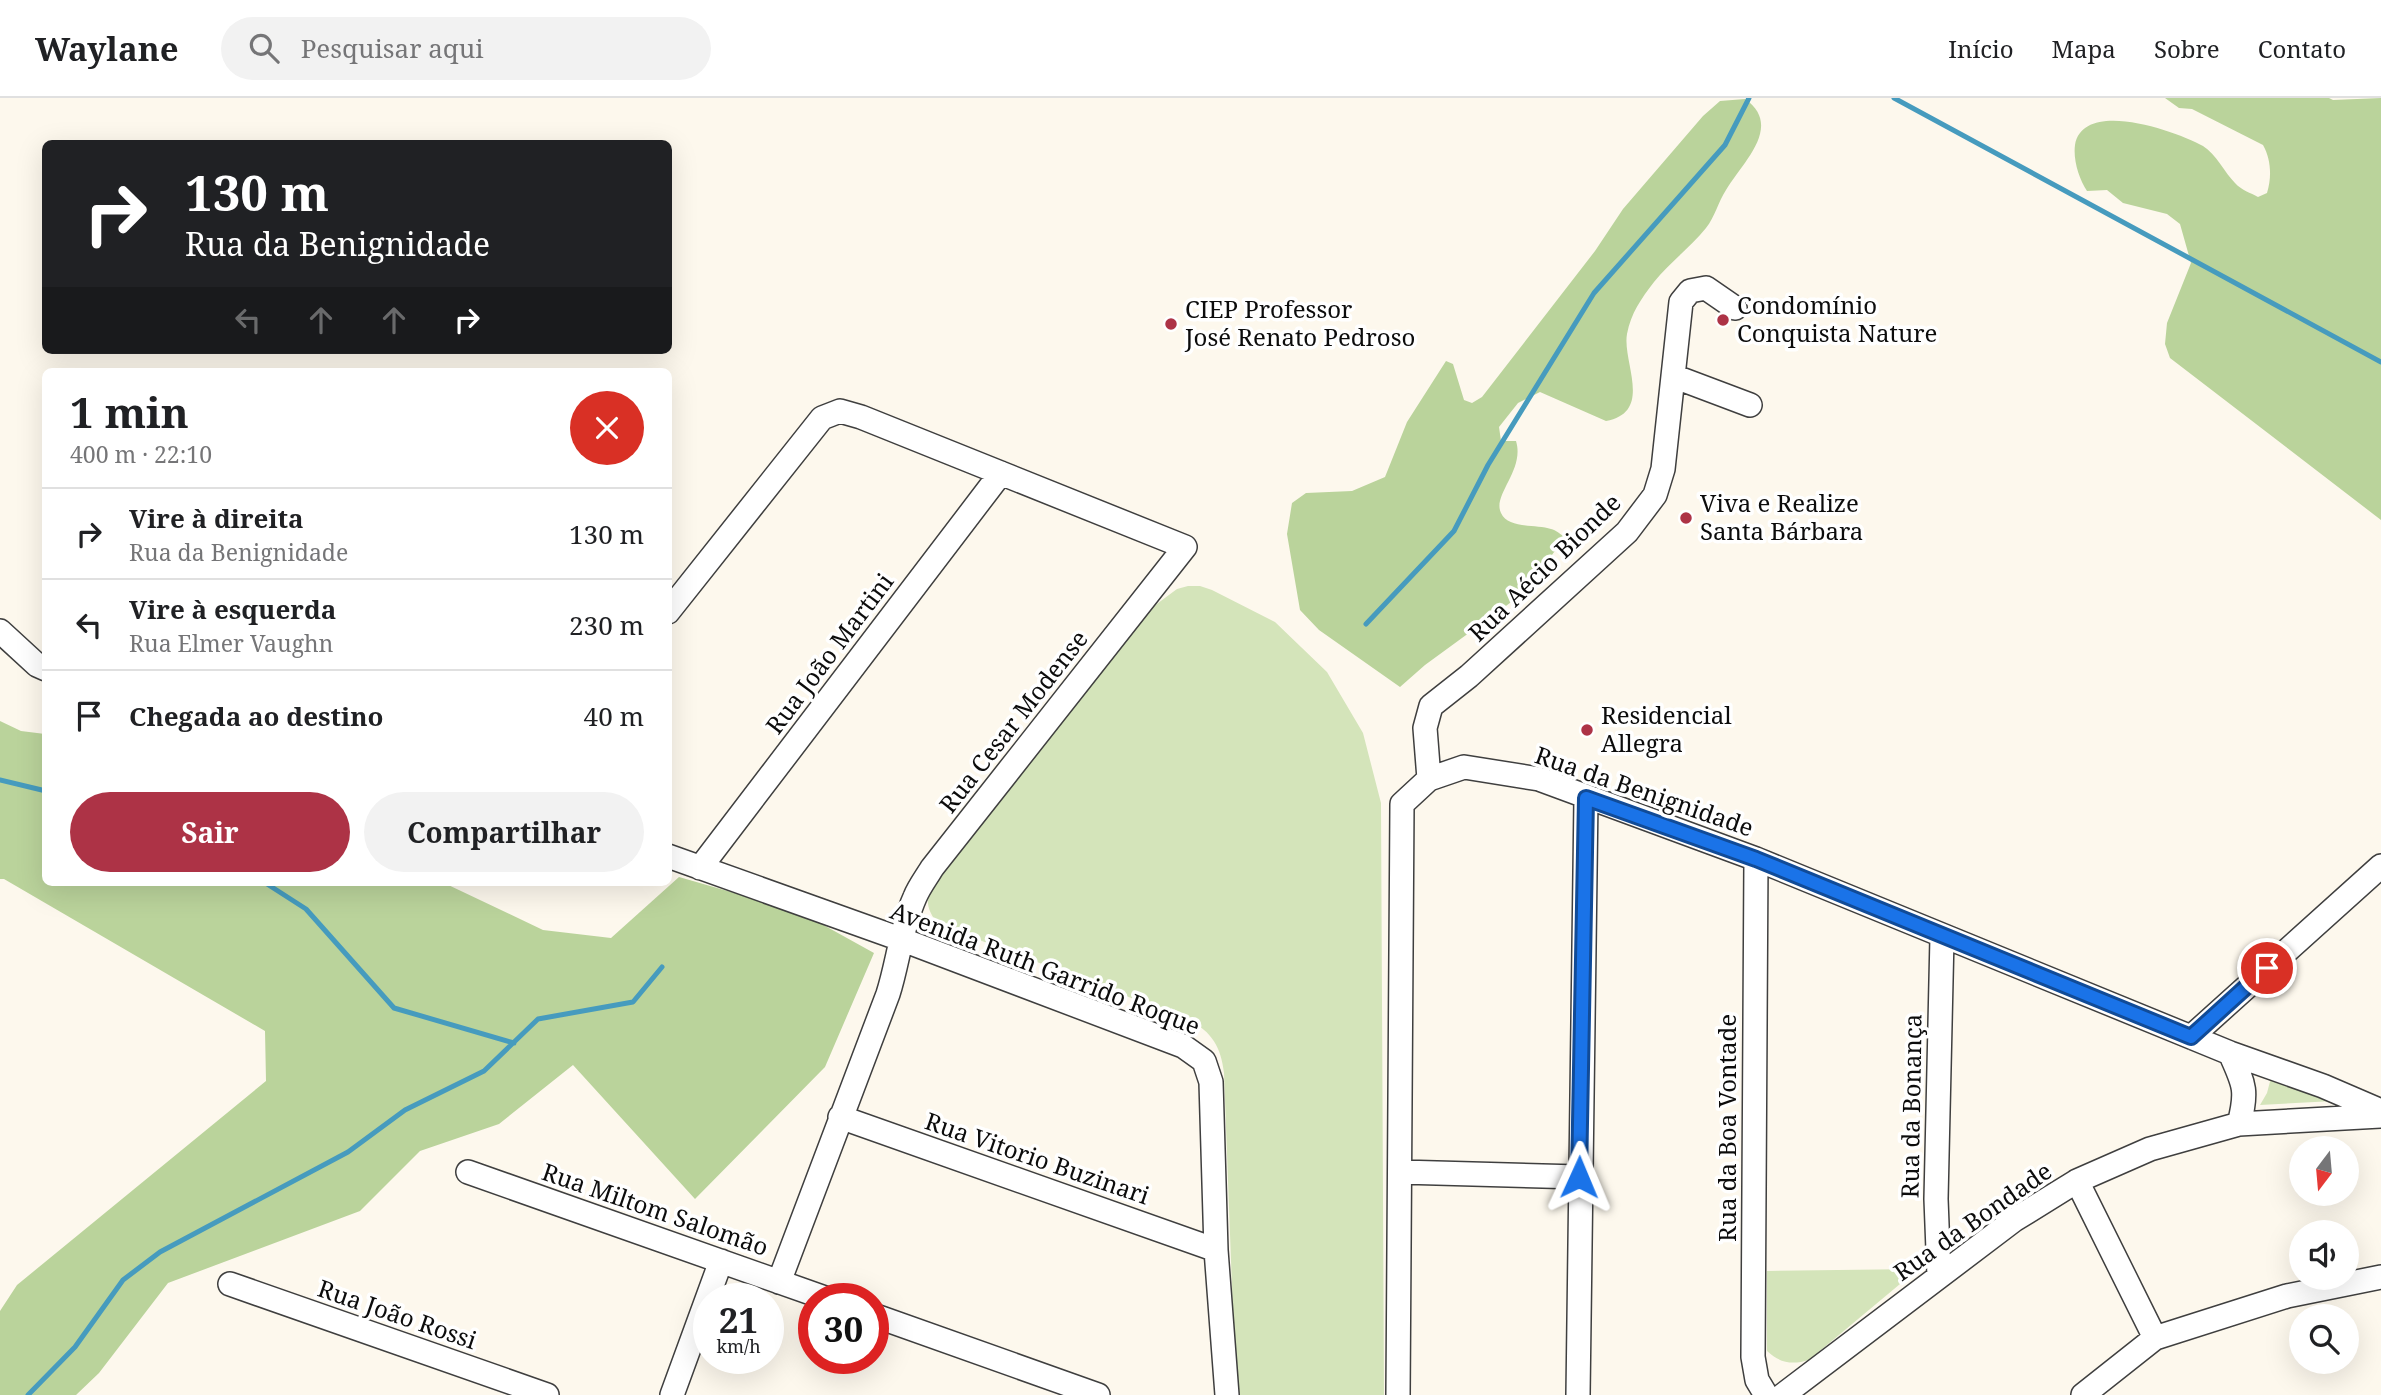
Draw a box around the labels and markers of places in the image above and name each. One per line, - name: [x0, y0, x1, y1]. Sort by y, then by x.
- place label: Condomínio Conquista Nature: [1737, 288, 1937, 349]
- place label: CIEP Professor José Renato Pedroso: [1184, 292, 1415, 353]
- marker: Condomínio Conquista Nature: [1715, 312, 1731, 328]
- marker: CIEP Professor José Renato Pedroso: [1163, 316, 1179, 332]
- place label: Viva e Realize Santa Bárbara: [1700, 486, 1863, 547]
- marker: Viva e Realize Santa Bárbara: [1678, 510, 1694, 526]
- place label: Residencial Allegra: [1601, 698, 1732, 759]
- marker: Residencial Allegra: [1579, 722, 1595, 738]
- pin: [2237, 938, 2297, 998]

